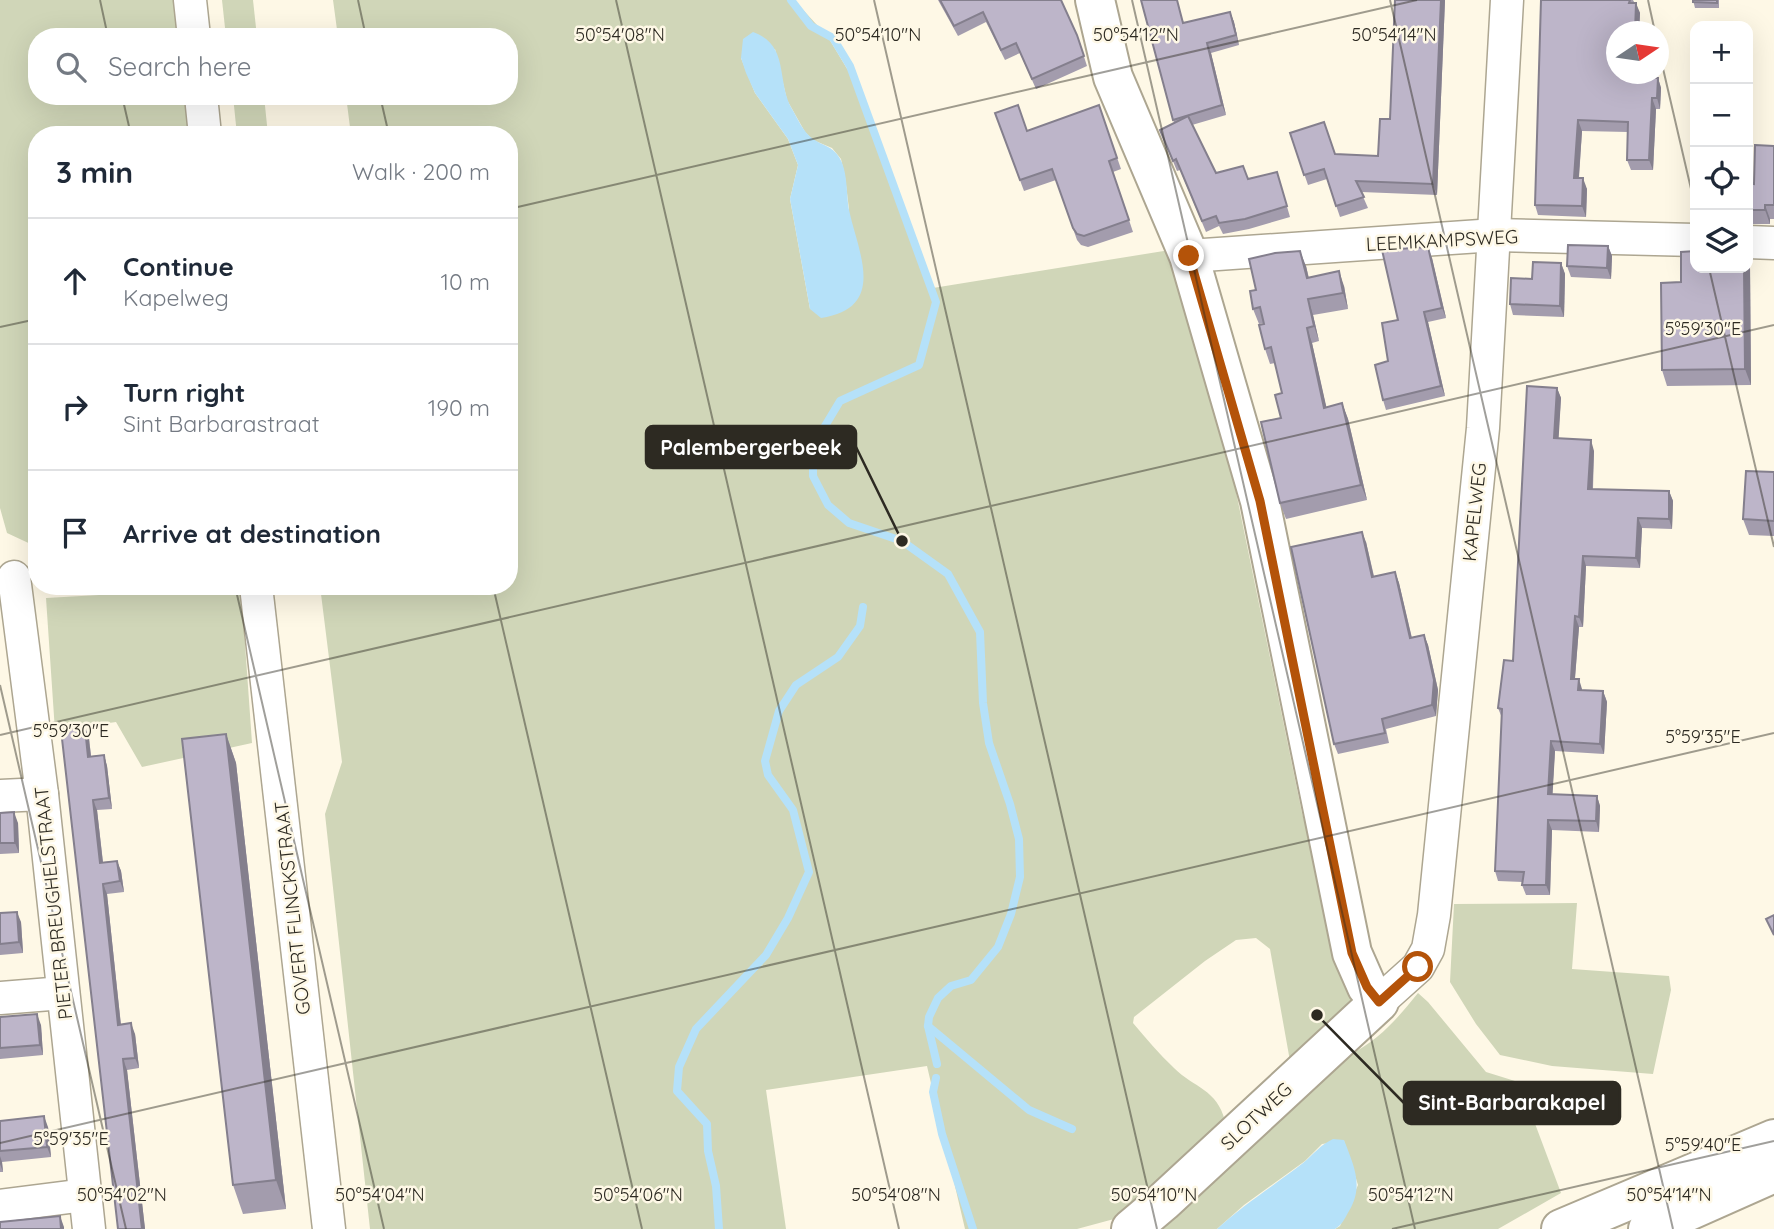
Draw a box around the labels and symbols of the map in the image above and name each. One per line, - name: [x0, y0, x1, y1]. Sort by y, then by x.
- north arrow: [1606, 21, 1669, 84]
- text: 50°54'08"N: [575, 23, 665, 46]
- text: 50°54'10"N: [835, 23, 921, 46]
- text: 50°54'12"N: [1093, 23, 1179, 46]
- text: 50°54'14"N: [1351, 23, 1437, 46]
- street label: LEEMKAMPSWEG: [1365, 224, 1519, 256]
- route end: [1173, 240, 1204, 271]
- text: 5°59'30"E: [1665, 317, 1741, 340]
- callout: Palembergerbeek: [646, 426, 856, 468]
- text: Palembergerbeek: [660, 434, 842, 460]
- street label: KAPELWEG: [1457, 461, 1491, 563]
- text: 5°59'30"E: [33, 719, 109, 742]
- text: 5°59'35"E: [1665, 725, 1741, 748]
- street label: PIETER BREUGHELSTRAAT: [29, 785, 77, 1021]
- street label: GOVERT FLINCKSTRAAT: [269, 800, 315, 1016]
- route start: [1402, 951, 1433, 982]
- street label: SLOTWEG: [1215, 1077, 1297, 1155]
- callout: Sint-Barbarakapel: [1404, 1082, 1620, 1124]
- text: Sint-Barbarakapel: [1418, 1089, 1606, 1115]
- text: 5°59'35"E: [33, 1127, 109, 1150]
- text: 5°59'40"E: [1665, 1133, 1741, 1156]
- text: 50°54'02"N: [77, 1183, 167, 1206]
- text: 50°54'04"N: [335, 1183, 425, 1206]
- text: 50°54'06"N: [593, 1183, 683, 1206]
- text: 50°54'08"N: [851, 1183, 941, 1206]
- text: 50°54'10"N: [1111, 1183, 1197, 1206]
- text: 50°54'12"N: [1368, 1183, 1454, 1206]
- text: 50°54'14"N: [1626, 1183, 1712, 1206]

